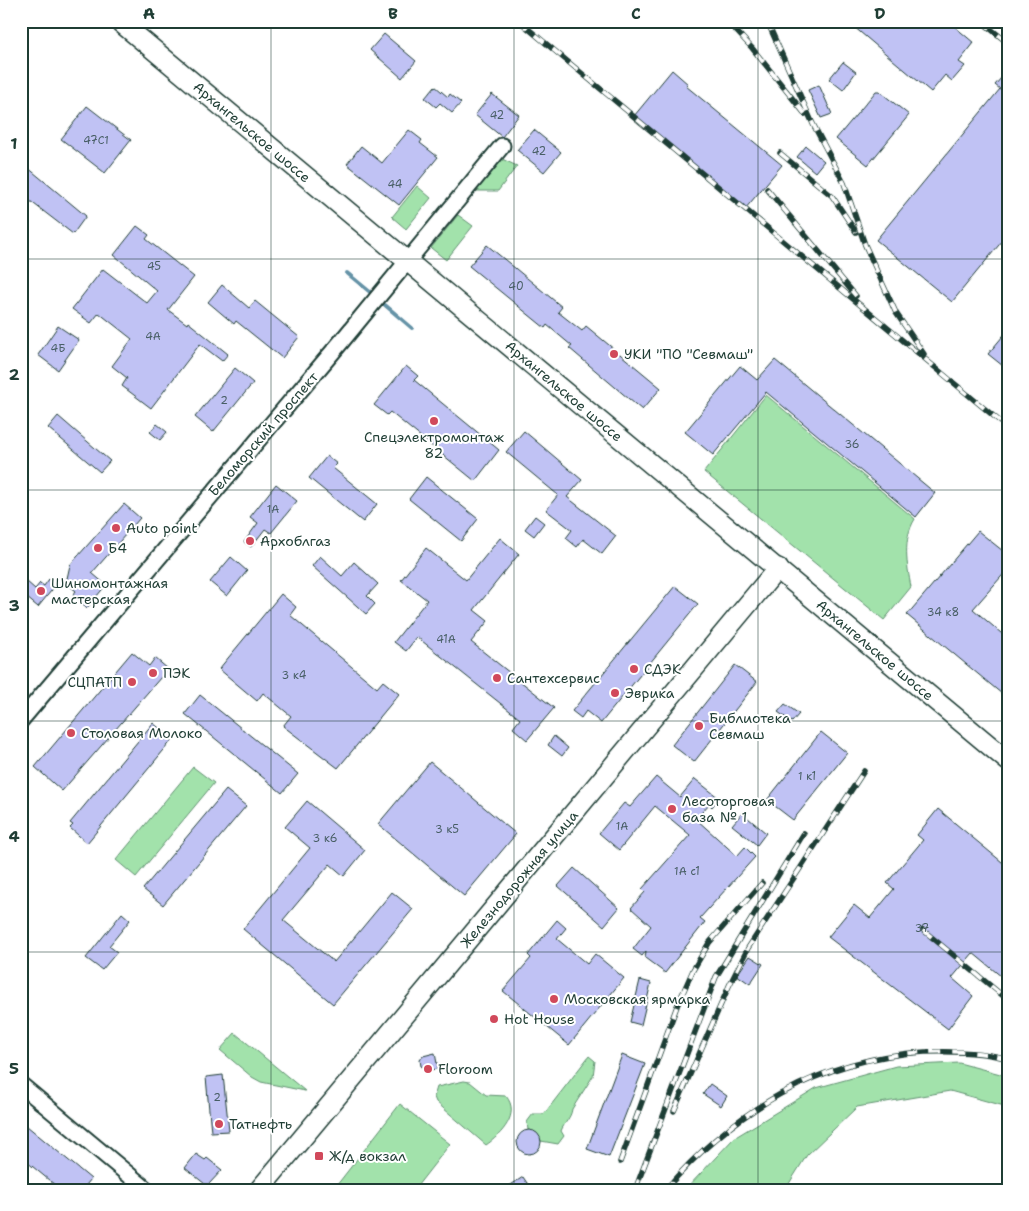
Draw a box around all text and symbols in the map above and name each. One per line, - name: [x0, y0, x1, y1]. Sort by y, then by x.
- text: A: [143, 3, 155, 24]
- text: B: [388, 3, 398, 24]
- text: C: [631, 3, 641, 24]
- text: D: [874, 3, 886, 24]
- street label: Архангельское шоссе: [190, 78, 314, 186]
- house number: 42: [490, 108, 504, 123]
- text: 1: [10, 133, 18, 154]
- house number: 47С1: [83, 133, 109, 148]
- house number: 42: [532, 144, 546, 159]
- house number: 44: [387, 177, 403, 192]
- house number: 45: [147, 259, 161, 274]
- house number: 40: [508, 279, 524, 294]
- house number: 4А: [145, 329, 161, 344]
- street label: Архангельское шоссе: [502, 337, 626, 445]
- house number: 4Б: [51, 341, 65, 356]
- place label: УКИ "ПО "Севмаш": [624, 345, 753, 363]
- marker: УКИ "ПО "Севмаш": [608, 348, 620, 360]
- text: 2: [8, 364, 20, 385]
- street label: Беломорский проспект: [204, 367, 322, 500]
- house number: 2: [220, 393, 228, 408]
- marker: Спецэлектромонтаж 82: [428, 415, 440, 427]
- place label: Спецэлектромонтаж 82: [364, 428, 504, 462]
- house number: 36: [844, 437, 860, 452]
- house number: 1А: [267, 502, 279, 517]
- place label: Auto point: [126, 519, 198, 537]
- marker: Auto point: [110, 522, 122, 534]
- place label: Архоблгаз: [260, 532, 331, 550]
- marker: Архоблгаз: [244, 535, 256, 547]
- place label: Б4: [108, 539, 127, 557]
- marker: Б4: [92, 542, 104, 554]
- place label: Шиномонтажная мастерская: [51, 574, 168, 608]
- marker: Шиномонтажная мастерская: [35, 585, 47, 597]
- text: 3: [8, 595, 20, 616]
- street label: Архангельское шоссе: [813, 596, 937, 704]
- house number: 34 к8: [927, 605, 959, 620]
- house number: 41А: [436, 632, 456, 647]
- place label: СДЭК: [644, 660, 681, 678]
- marker: СДЭК: [628, 663, 640, 675]
- place label: ПЭК: [163, 664, 190, 682]
- marker: ПЭК: [147, 667, 159, 679]
- house number: 3 к4: [282, 668, 307, 683]
- place label: Сантехсервис: [507, 669, 600, 687]
- marker: Сантехсервис: [491, 672, 503, 684]
- place label: СЦПАТП: [67, 673, 122, 691]
- marker: СЦПАТП: [126, 676, 138, 688]
- place label: Эврика: [625, 684, 675, 702]
- marker: Эврика: [609, 687, 621, 699]
- place label: Библиотека Севмаш: [709, 709, 791, 743]
- marker: Библиотека Севмаш: [693, 720, 705, 732]
- place label: Столовая Молоко: [81, 724, 202, 742]
- marker: Столовая Молоко: [65, 727, 77, 739]
- house number: 1 к1: [798, 769, 816, 784]
- place label: Лесоторговая база № 1: [682, 792, 775, 826]
- marker: Лесоторговая база № 1: [666, 803, 678, 815]
- street label: Железнодорожная улица: [456, 806, 582, 951]
- house number: 1А: [616, 819, 628, 834]
- house number: 3 к5: [435, 822, 459, 837]
- text: 4: [8, 826, 20, 847]
- house number: 3 к6: [313, 831, 338, 846]
- house number: 1А с1: [674, 864, 700, 879]
- house number: 37: [915, 921, 930, 936]
- place label: Московская ярмарка: [564, 990, 710, 1008]
- marker: Московская ярмарка: [548, 993, 560, 1005]
- place label: Hot House: [504, 1010, 575, 1028]
- marker: Hot House: [488, 1013, 500, 1025]
- text: 5: [9, 1058, 19, 1079]
- place label: Floroom: [438, 1060, 493, 1078]
- marker: Floroom: [422, 1063, 434, 1075]
- house number: 2: [213, 1090, 221, 1105]
- place label: Татнефть: [229, 1115, 292, 1133]
- marker: Татнефть: [213, 1118, 225, 1130]
- place label: Ж/д вокзал: [329, 1147, 406, 1165]
- marker: Ж/д вокзал: [313, 1150, 325, 1162]

